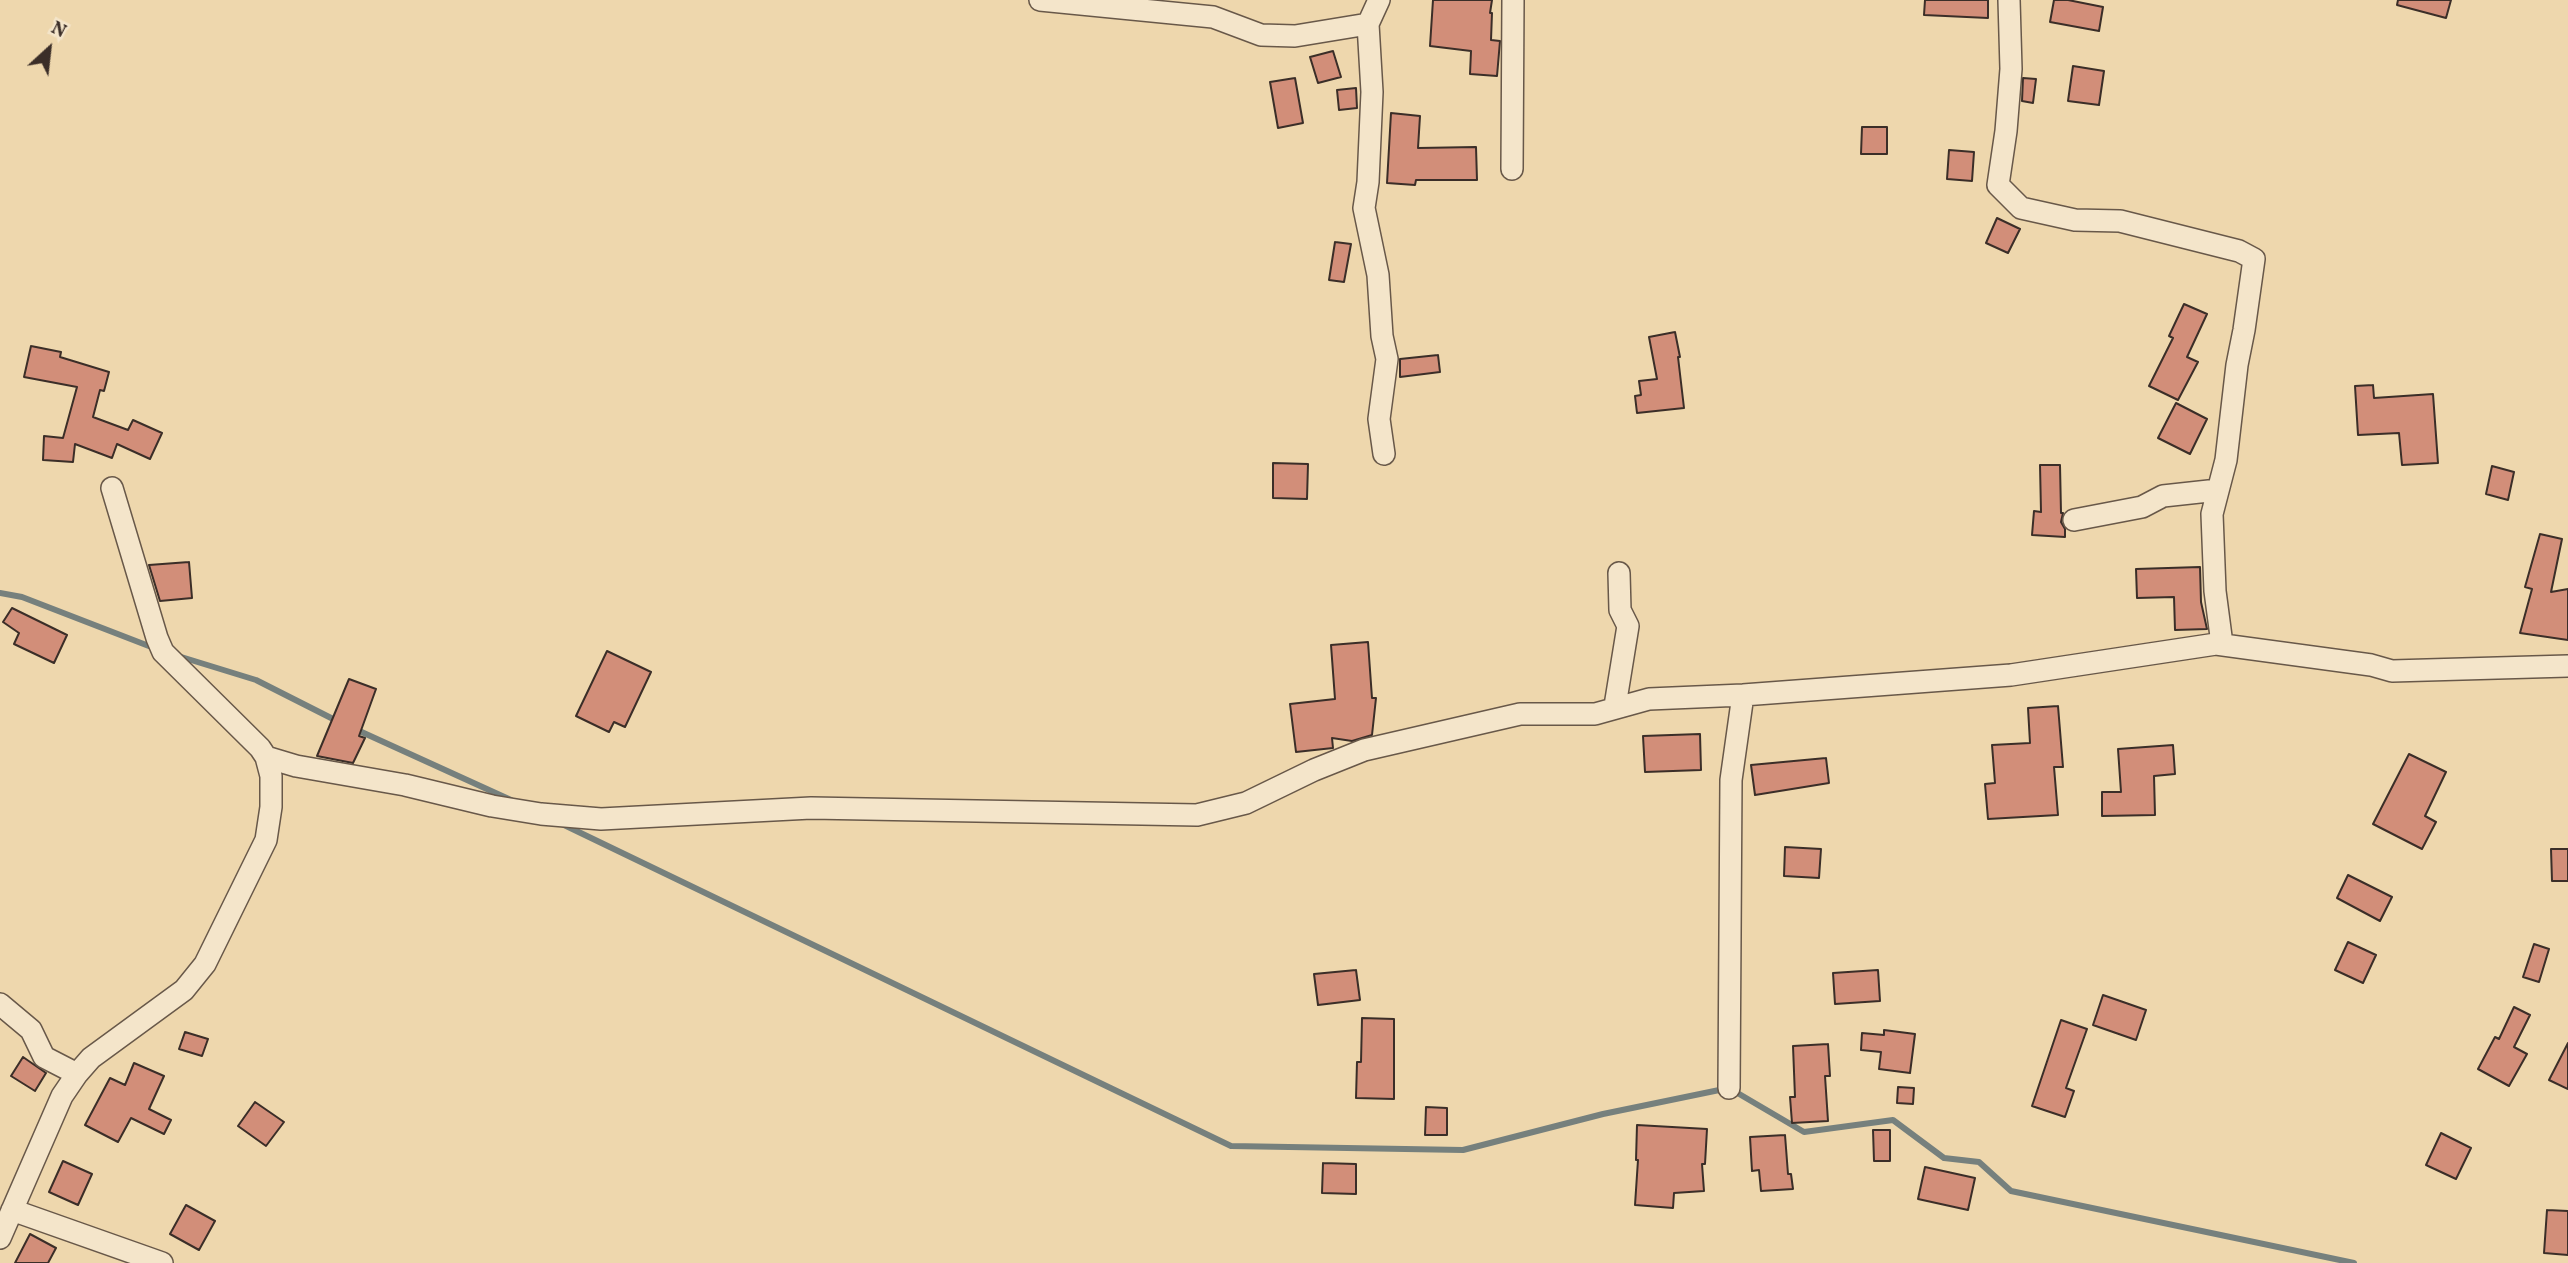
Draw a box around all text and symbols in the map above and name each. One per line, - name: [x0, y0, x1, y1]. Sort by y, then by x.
- north arrow: [14, 14, 84, 84]
- text: N: [46, 16, 71, 45]

